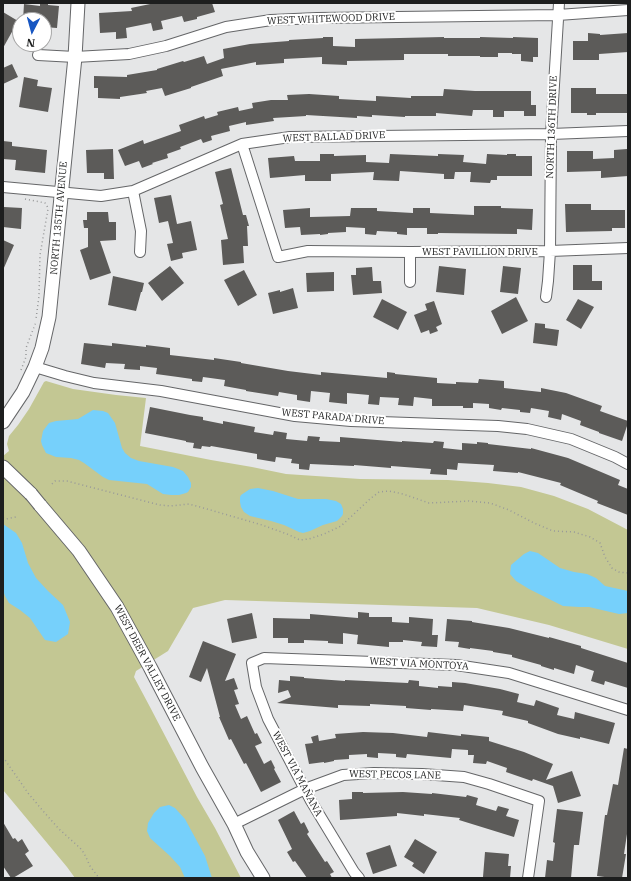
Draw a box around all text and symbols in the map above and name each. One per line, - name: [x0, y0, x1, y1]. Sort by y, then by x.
- street label: WEST WHITEWOOD DRIVE: [267, 11, 395, 27]
- north arrow: [12, 12, 52, 52]
- text: N: [26, 36, 36, 50]
- street label: NORTH 136TH DRIVE: [544, 75, 560, 179]
- street label: WEST BALLAD DRIVE: [283, 129, 385, 145]
- street label: NORTH 135TH AVENUE: [48, 161, 70, 275]
- street label: WEST PAVILLION DRIVE: [422, 246, 538, 258]
- street label: WEST PARADA DRIVE: [281, 407, 385, 427]
- street label: WEST DEER VALLEY DRIVE: [111, 603, 183, 723]
- street label: WEST VIA MONTOYA: [369, 655, 469, 673]
- street label: WEST VIA MAÑANA: [269, 729, 325, 819]
- street label: WEST PECOS LANE: [349, 768, 441, 782]

